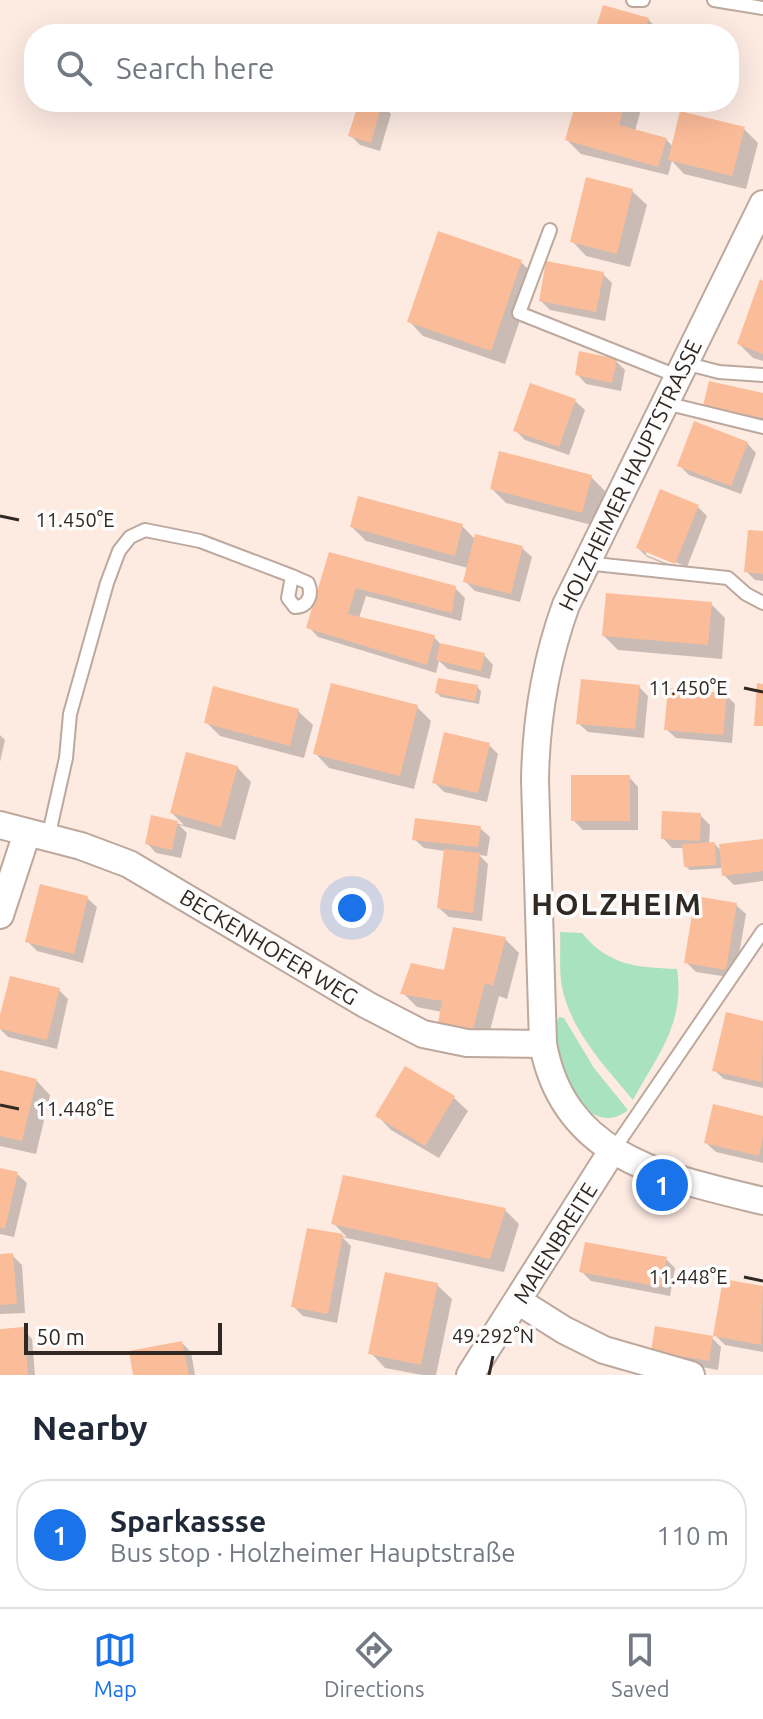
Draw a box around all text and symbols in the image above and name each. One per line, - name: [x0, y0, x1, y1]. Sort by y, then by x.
- search box: [24, 24, 739, 112]
- icon: search: [52, 46, 96, 90]
- text: Search here: [116, 51, 275, 85]
- street label: HOLZHEIMER HAUPTSTRASSE: [553, 335, 706, 614]
- text: 11.450°E: [36, 508, 115, 531]
- text: 11.450°E: [649, 676, 728, 699]
- street label: BECKENHOFER WEG: [176, 884, 363, 1010]
- district label: HOLZHEIM: [531, 887, 703, 921]
- your location: [332, 888, 372, 928]
- text: 11.448°E: [36, 1097, 115, 1120]
- pin: 1: [636, 1155, 688, 1215]
- street label: MAIENBREITE: [508, 1178, 602, 1308]
- text: 11.448°E: [649, 1265, 728, 1288]
- scale bar: [24, 1319, 222, 1355]
- text: 50 m: [36, 1324, 85, 1349]
- text: 49.292°N: [452, 1324, 534, 1347]
- text: Nearby: [32, 1408, 147, 1446]
- text: Sparkassse: [110, 1504, 266, 1538]
- text: 1: [53, 1521, 67, 1550]
- text: 110 m: [657, 1521, 729, 1550]
- text: Bus stop · Holzheimer Hauptstraße: [110, 1538, 516, 1567]
- tab: Map: [93, 1628, 137, 1701]
- tab: Directions: [324, 1628, 424, 1701]
- tab: Saved: [611, 1628, 670, 1701]

